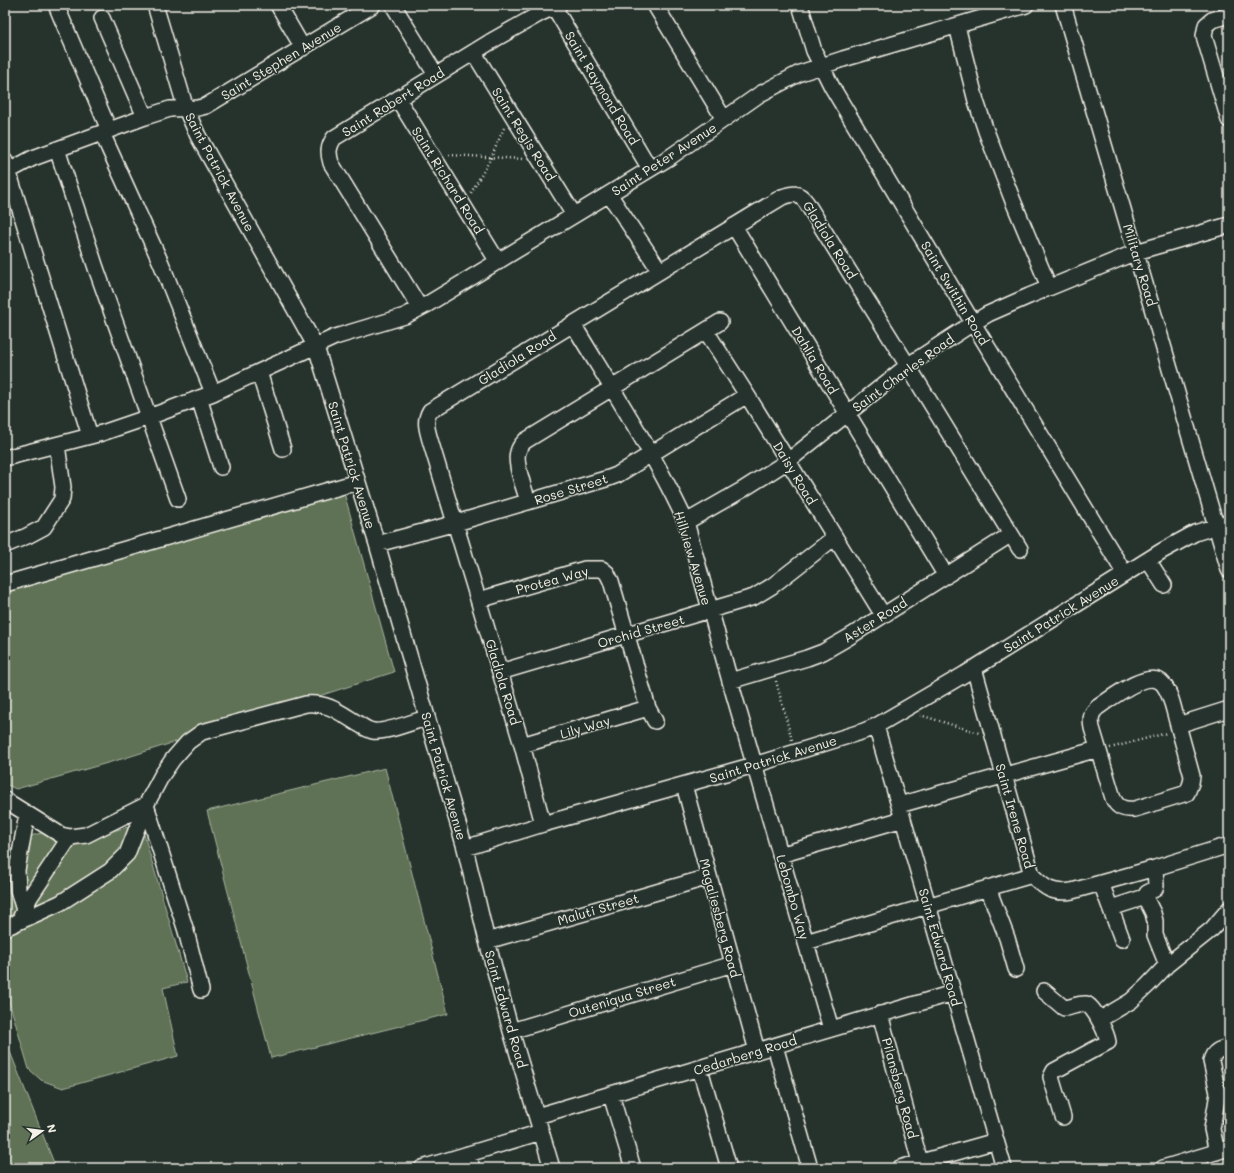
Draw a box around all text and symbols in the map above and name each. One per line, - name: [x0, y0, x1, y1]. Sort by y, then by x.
- street label: Saint Stephen Avenue: [218, 18, 344, 103]
- street label: Saint Raymond Road: [562, 28, 643, 148]
- street label: Saint Robert Road: [338, 63, 447, 140]
- street label: Saint Regis Road: [489, 84, 560, 184]
- street label: Saint Patrick Avenue: [182, 109, 259, 234]
- street label: Saint Peter Avenue: [608, 118, 719, 199]
- street label: Saint Richard Road: [409, 123, 488, 236]
- street label: Gladiola Road: [800, 198, 861, 282]
- street label: Military Road: [1120, 222, 1161, 308]
- street label: Saint Swithin Road: [918, 238, 993, 348]
- street label: Dahlia Road: [789, 323, 842, 397]
- street label: Gladiola Road: [475, 327, 559, 388]
- street label: Saint Charles Road: [848, 330, 957, 415]
- street label: Saint Patrick Avenue: [325, 399, 380, 531]
- street label: Daisy Road: [770, 438, 821, 507]
- street label: Rose Street: [532, 469, 610, 508]
- street label: Hillview Avenue: [671, 509, 716, 607]
- street label: Protea Way: [514, 562, 590, 597]
- street label: Saint Patrick Avenue: [1000, 571, 1121, 656]
- street label: Aster Road: [840, 593, 910, 646]
- street label: Orchid Street: [595, 610, 687, 651]
- street label: Gladiola Road: [482, 637, 525, 727]
- street label: Saint Patrick Avenue: [418, 710, 471, 842]
- street label: Lily Way: [558, 711, 612, 742]
- street label: Saint Patrick Avenue: [707, 731, 839, 786]
- street label: Saint Irene Road: [992, 761, 1039, 870]
- street label: Lebombo Way: [773, 852, 814, 942]
- street label: Magaliesberg Road: [696, 856, 745, 979]
- street label: Saint Edward Road: [916, 886, 965, 1008]
- street label: Maluti Street: [555, 889, 641, 928]
- street label: Saint Edward Road: [482, 948, 531, 1070]
- street label: Outeniqua Street: [566, 972, 678, 1021]
- street label: Cedarberg Road: [691, 1031, 799, 1078]
- street label: Pilansberg Road: [879, 1036, 922, 1140]
- north arrow: [22, 1111, 62, 1151]
- text: N: [44, 1123, 60, 1134]

